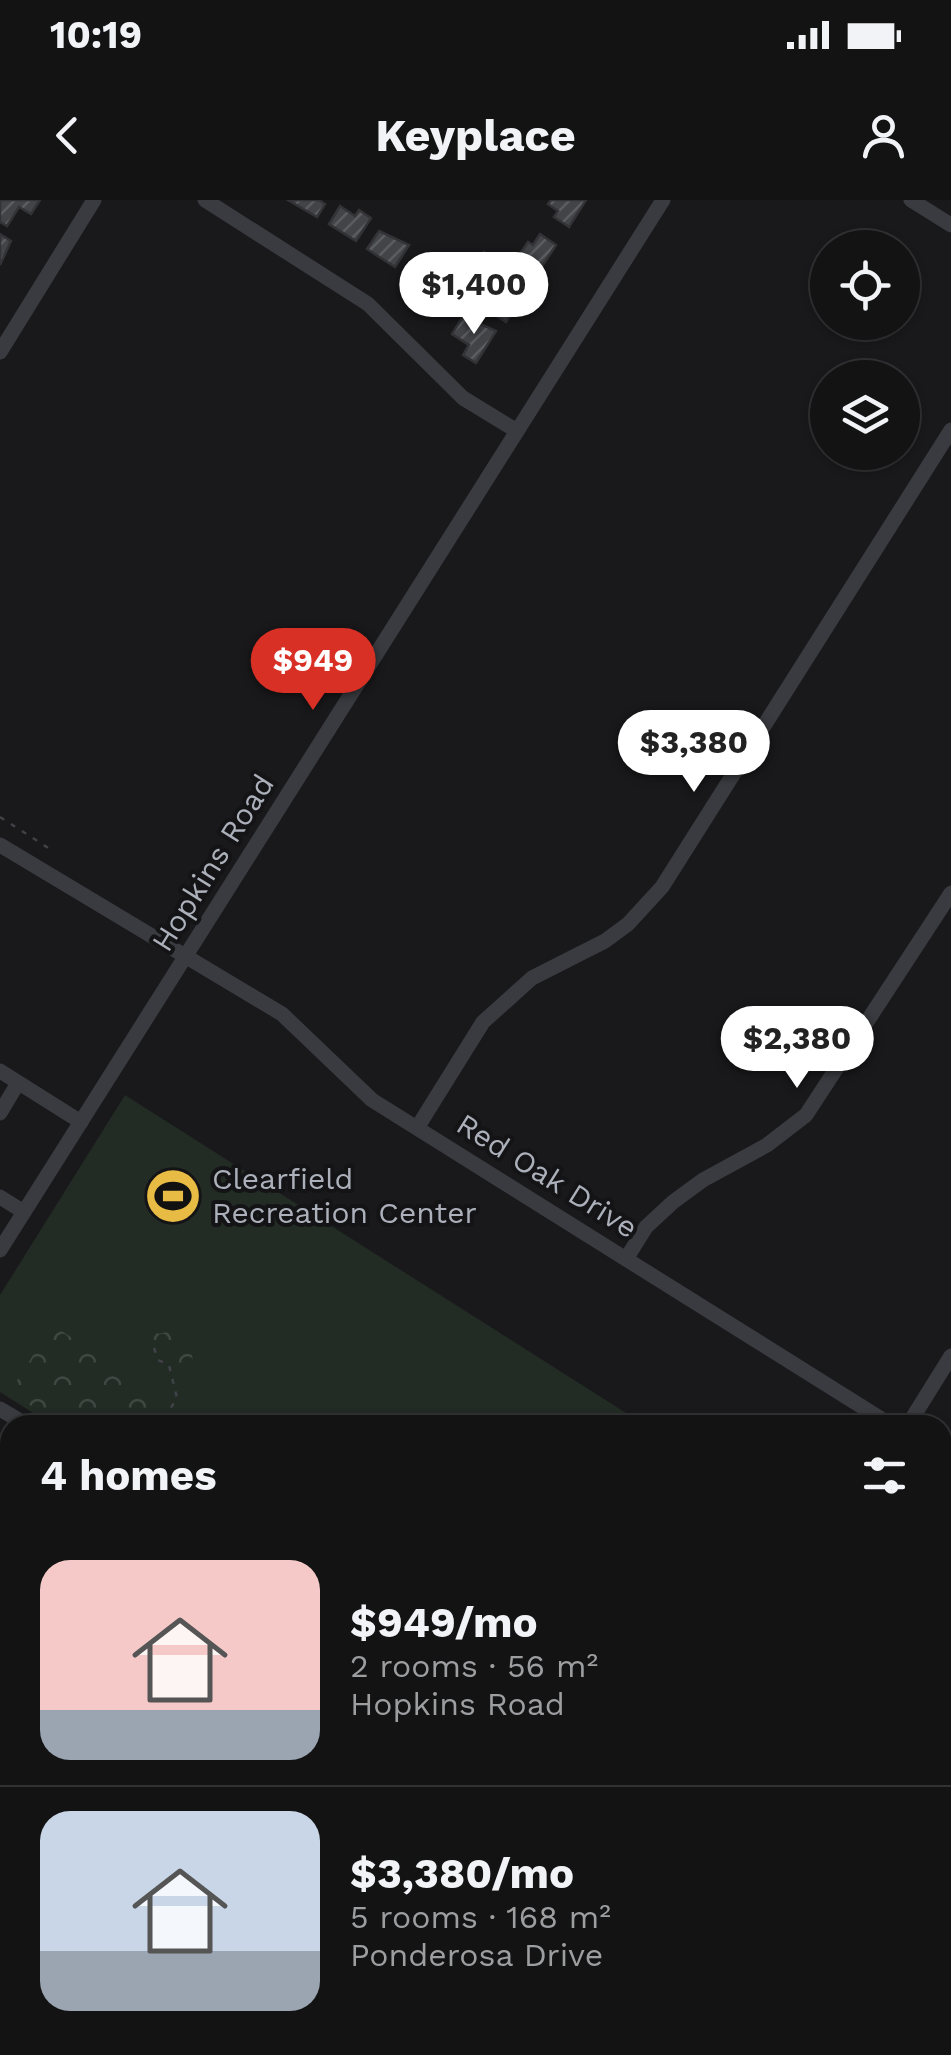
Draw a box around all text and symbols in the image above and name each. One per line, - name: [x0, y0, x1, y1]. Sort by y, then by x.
- text: 10:19: [50, 13, 142, 57]
- icon: back: [40, 108, 95, 163]
- icon: person: [856, 108, 911, 163]
- text: Keyplace: [375, 109, 576, 162]
- map controls: [810, 230, 920, 470]
- button: locate: [810, 230, 920, 340]
- pin: $1,400: [393, 252, 555, 337]
- text: $1,400: [421, 265, 527, 303]
- button: layers: [810, 360, 920, 470]
- pin: $949: [254, 628, 372, 713]
- text: $949: [273, 641, 353, 679]
- pin: $3,380: [613, 710, 775, 795]
- text: $3,380: [640, 723, 748, 761]
- street label: Hopkins Road: [144, 768, 281, 957]
- pin: $2,380: [716, 1006, 878, 1091]
- text: $2,380: [743, 1019, 851, 1057]
- street label: Red Oak Drive: [450, 1106, 644, 1245]
- place label: Clearfield Recreation Center: [212, 1161, 477, 1230]
- sports icon: Clearfield Recreation Center: [143, 1166, 203, 1226]
- icon: filters: [857, 1448, 912, 1503]
- text: 4 homes: [40, 1451, 217, 1500]
- text: $949/mo: [350, 1598, 538, 1647]
- icon: home: [120, 1600, 240, 1720]
- text: 2 rooms · 56 m²: [350, 1647, 598, 1685]
- text: Hopkins Road: [350, 1685, 565, 1723]
- text: $3,380/mo: [350, 1849, 574, 1898]
- icon: home: [120, 1851, 240, 1971]
- text: 5 rooms · 168 m²: [350, 1898, 611, 1936]
- text: Ponderosa Drive: [350, 1936, 603, 1974]

